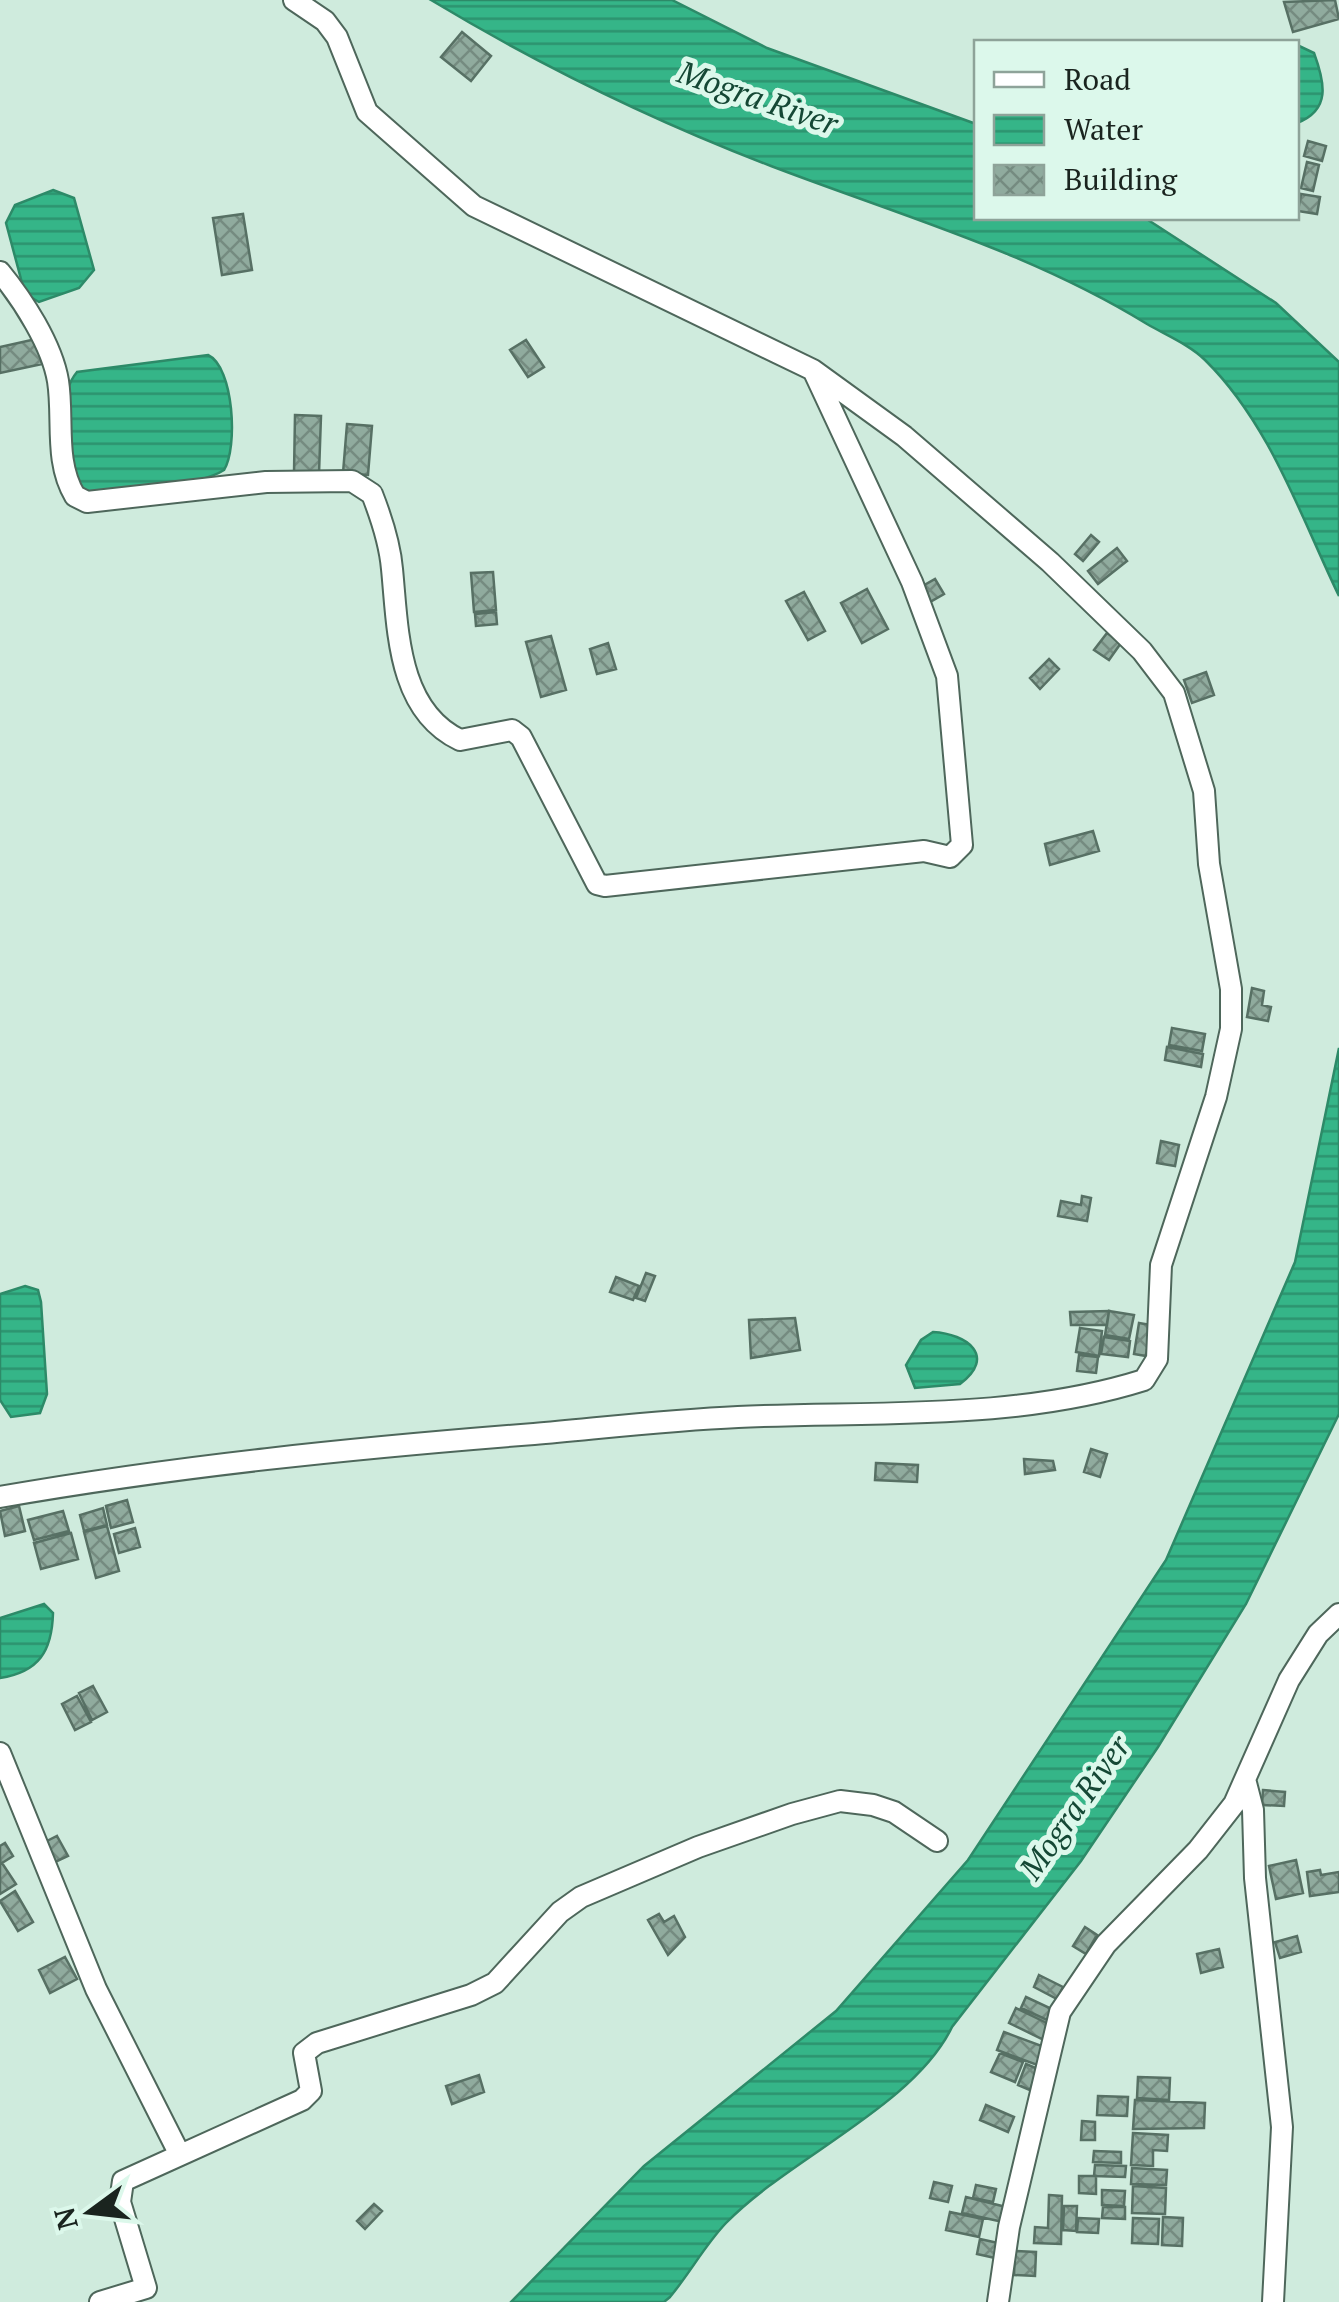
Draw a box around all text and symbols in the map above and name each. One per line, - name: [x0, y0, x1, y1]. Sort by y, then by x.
- legend: [974, 40, 1299, 220]
- water label: Mogra River: [672, 50, 845, 144]
- text: Road: [1064, 59, 1131, 99]
- text: Water: [1064, 109, 1143, 149]
- text: Building: [1064, 159, 1178, 199]
- water label: Mogra River: [1009, 1725, 1140, 1888]
- north arrow: [40, 2162, 140, 2262]
- text: N: [45, 2204, 86, 2234]

